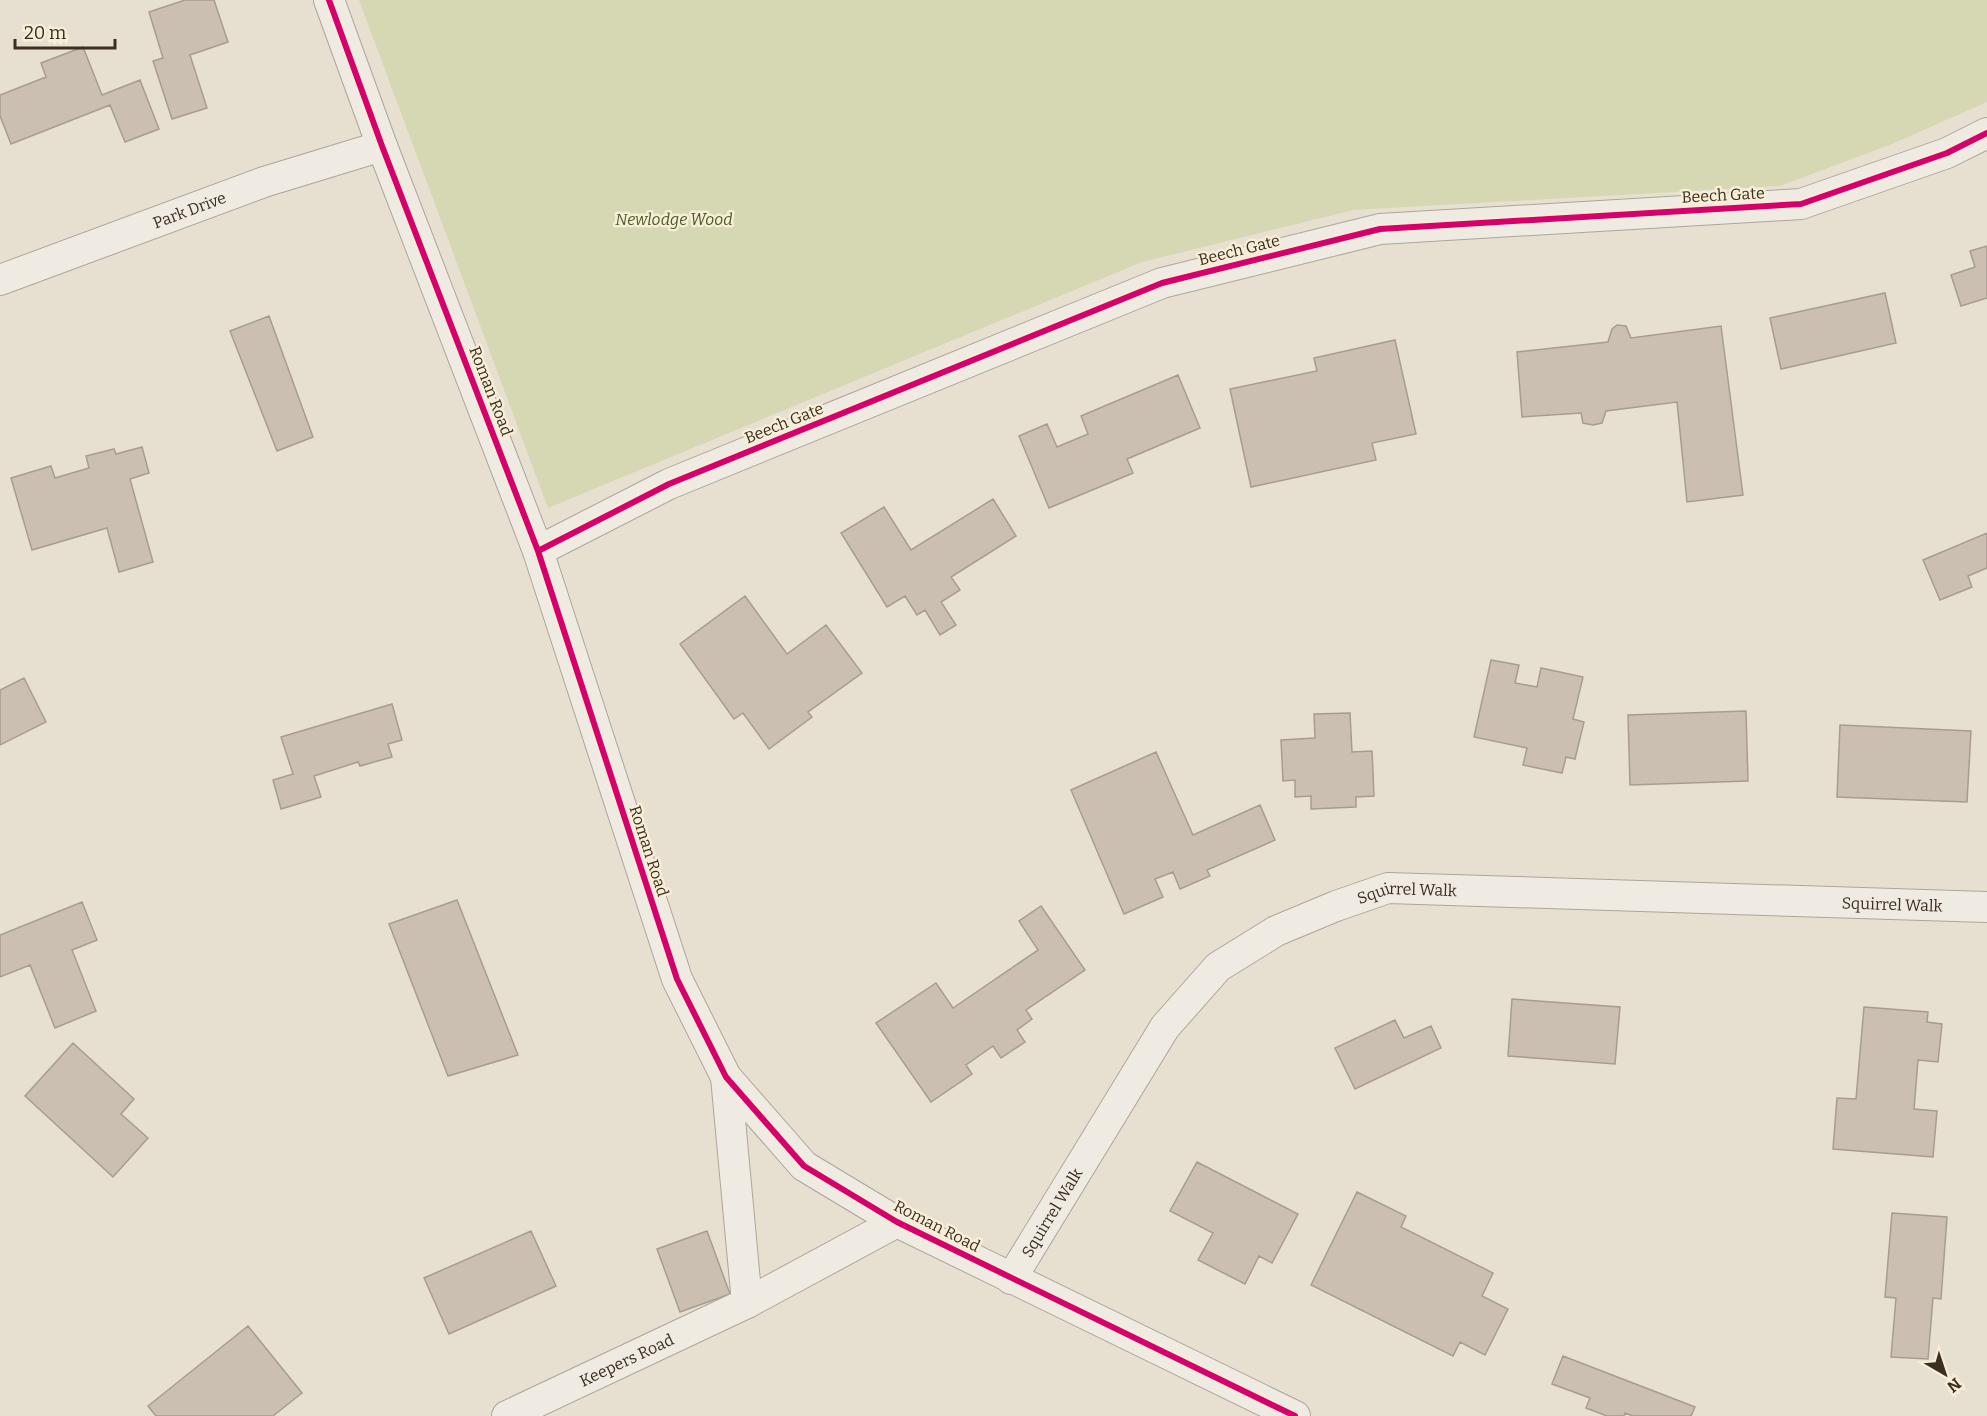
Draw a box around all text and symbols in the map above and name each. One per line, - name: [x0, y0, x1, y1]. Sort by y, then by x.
- scale bar: [15, 12, 116, 50]
- text: 20 m: [24, 22, 66, 44]
- street label: Beech Gate: [1681, 183, 1765, 207]
- street label: Park Drive: [150, 187, 229, 232]
- park label: Newlodge Wood: [615, 210, 733, 229]
- street label: Beech Gate: [1196, 231, 1282, 269]
- street label: Roman Road: [465, 344, 517, 439]
- street label: Beech Gate: [742, 399, 826, 447]
- street label: Roman Road: [625, 803, 673, 899]
- street label: Squirrel Walk: [1354, 879, 1457, 908]
- street label: Squirrel Walk: [1841, 893, 1943, 915]
- street label: Squirrel Walk: [1017, 1164, 1086, 1260]
- street label: Roman Road: [891, 1196, 984, 1256]
- street label: Keepers Road: [576, 1329, 677, 1390]
- north arrow: [1915, 1344, 1975, 1404]
- text: N: [1943, 1374, 1965, 1397]

